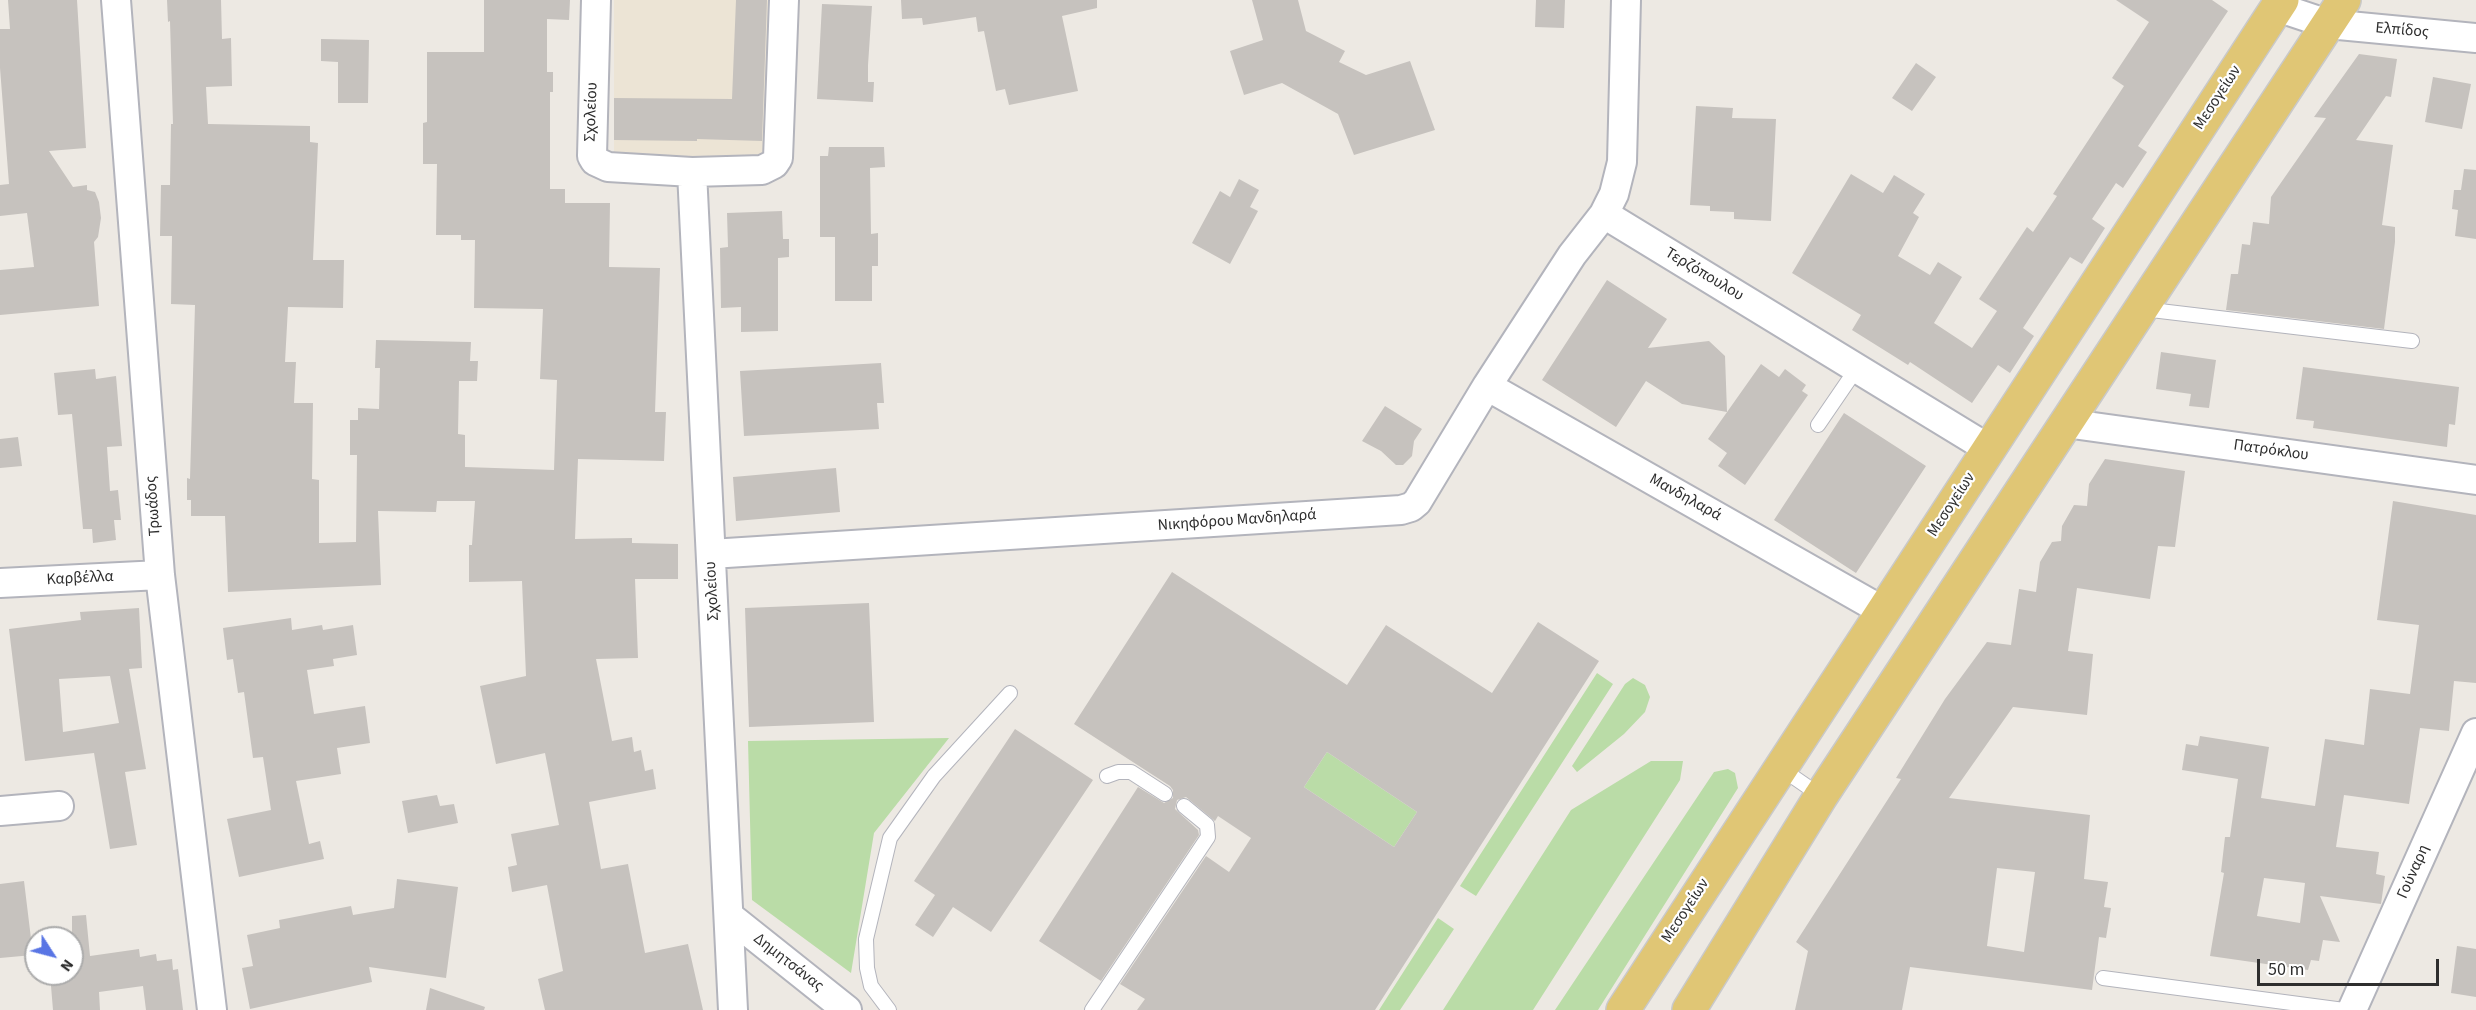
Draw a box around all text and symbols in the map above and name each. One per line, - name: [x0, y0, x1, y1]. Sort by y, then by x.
- street label: Ελπίδος: [2374, 19, 2430, 43]
- street label: Μεσογείων: [2190, 62, 2246, 134]
- street label: Σχολείου: [581, 82, 603, 142]
- street label: Τερζόπουλου: [1661, 244, 1747, 306]
- street label: Πατρόκλου: [2232, 436, 2310, 466]
- street label: Μεσογείων: [1924, 469, 1980, 541]
- street label: Μανδηλαρά: [1646, 470, 1724, 526]
- street label: Τρωάδος: [142, 475, 166, 537]
- street label: Νικηφόρου Μανδηλαρά: [1157, 506, 1317, 536]
- street label: Σχολείου: [702, 561, 724, 621]
- street label: Καρβέλλα: [46, 568, 114, 590]
- street label: Γούναρη: [2394, 842, 2434, 902]
- street label: Μεσογείων: [1658, 875, 1714, 947]
- north arrow: [24, 926, 84, 986]
- street label: Δημητσάνας: [749, 930, 827, 996]
- scale bar: [2260, 947, 2442, 985]
- text: N: [55, 955, 79, 976]
- text: 50 m: [2268, 957, 2304, 982]

